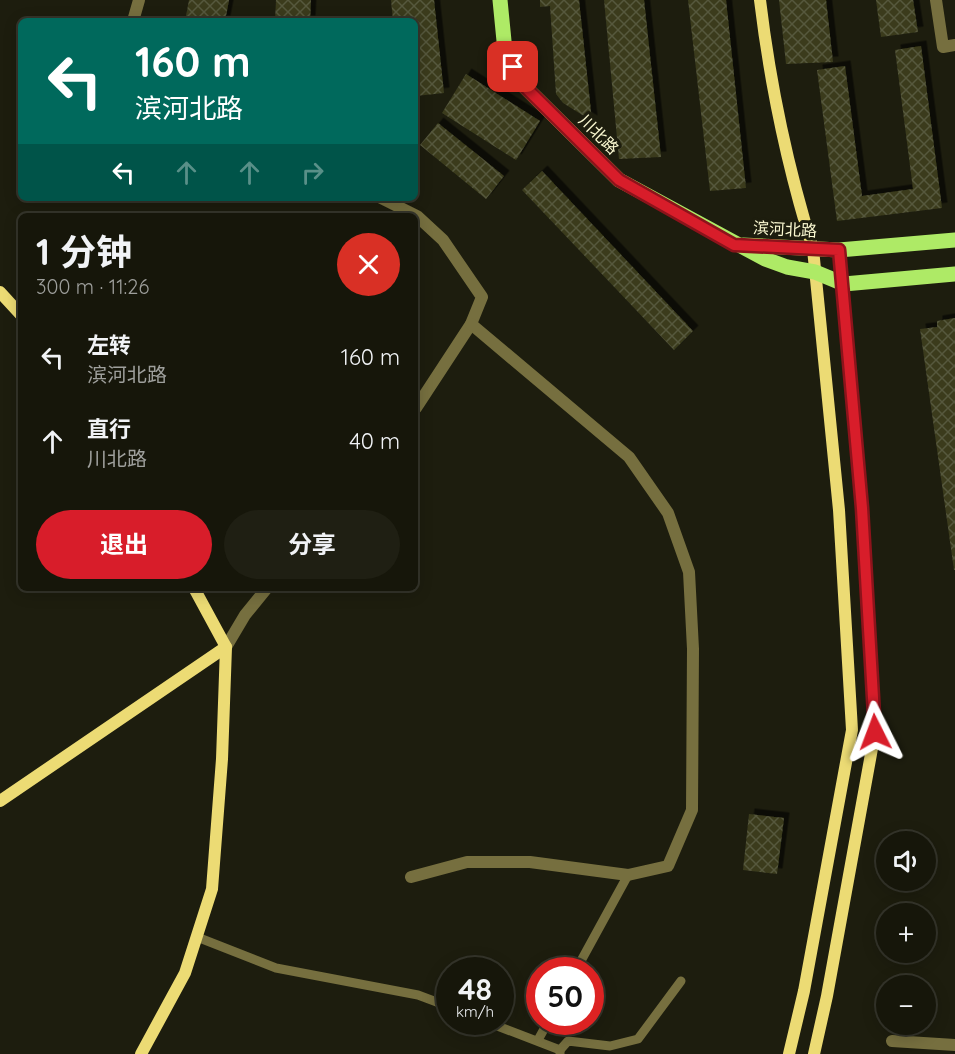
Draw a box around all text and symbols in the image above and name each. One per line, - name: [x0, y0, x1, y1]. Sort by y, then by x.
- text: 160 m: [135, 35, 251, 88]
- pin: [487, 41, 538, 92]
- icon: left: [36, 42, 114, 120]
- icon: arrive: [496, 50, 529, 83]
- text: 滨河北路: [135, 91, 243, 125]
- street label: 川北路: [575, 110, 623, 158]
- icon: left: [107, 156, 140, 189]
- icon: ahead: [170, 156, 203, 189]
- icon: ahead: [233, 156, 266, 189]
- icon: right: [296, 156, 329, 189]
- street label: 滨河北路: [753, 217, 817, 241]
- text: 1 分钟: [36, 229, 132, 274]
- button: close: [337, 233, 400, 296]
- text: 300 m · 11:26: [36, 274, 149, 299]
- text: 左转: [87, 331, 131, 359]
- icon: left: [36, 341, 69, 374]
- text: 160 m: [341, 343, 400, 371]
- text: 滨河北路: [87, 362, 167, 387]
- text: 直行: [87, 415, 131, 443]
- icon: ahead: [36, 425, 69, 458]
- text: 40 m: [349, 427, 400, 455]
- text: 川北路: [87, 446, 147, 471]
- button: 退出: [36, 510, 212, 579]
- button: 分享: [224, 510, 400, 579]
- position arrow: [843, 700, 907, 764]
- map controls: [876, 831, 936, 1035]
- button: sound: [876, 831, 936, 891]
- button: +: [876, 903, 936, 963]
- speed limit sign: 50: [526, 957, 604, 1035]
- text: 48: [458, 970, 492, 1008]
- button: −: [876, 975, 936, 1035]
- text: km/h: [456, 1002, 494, 1021]

